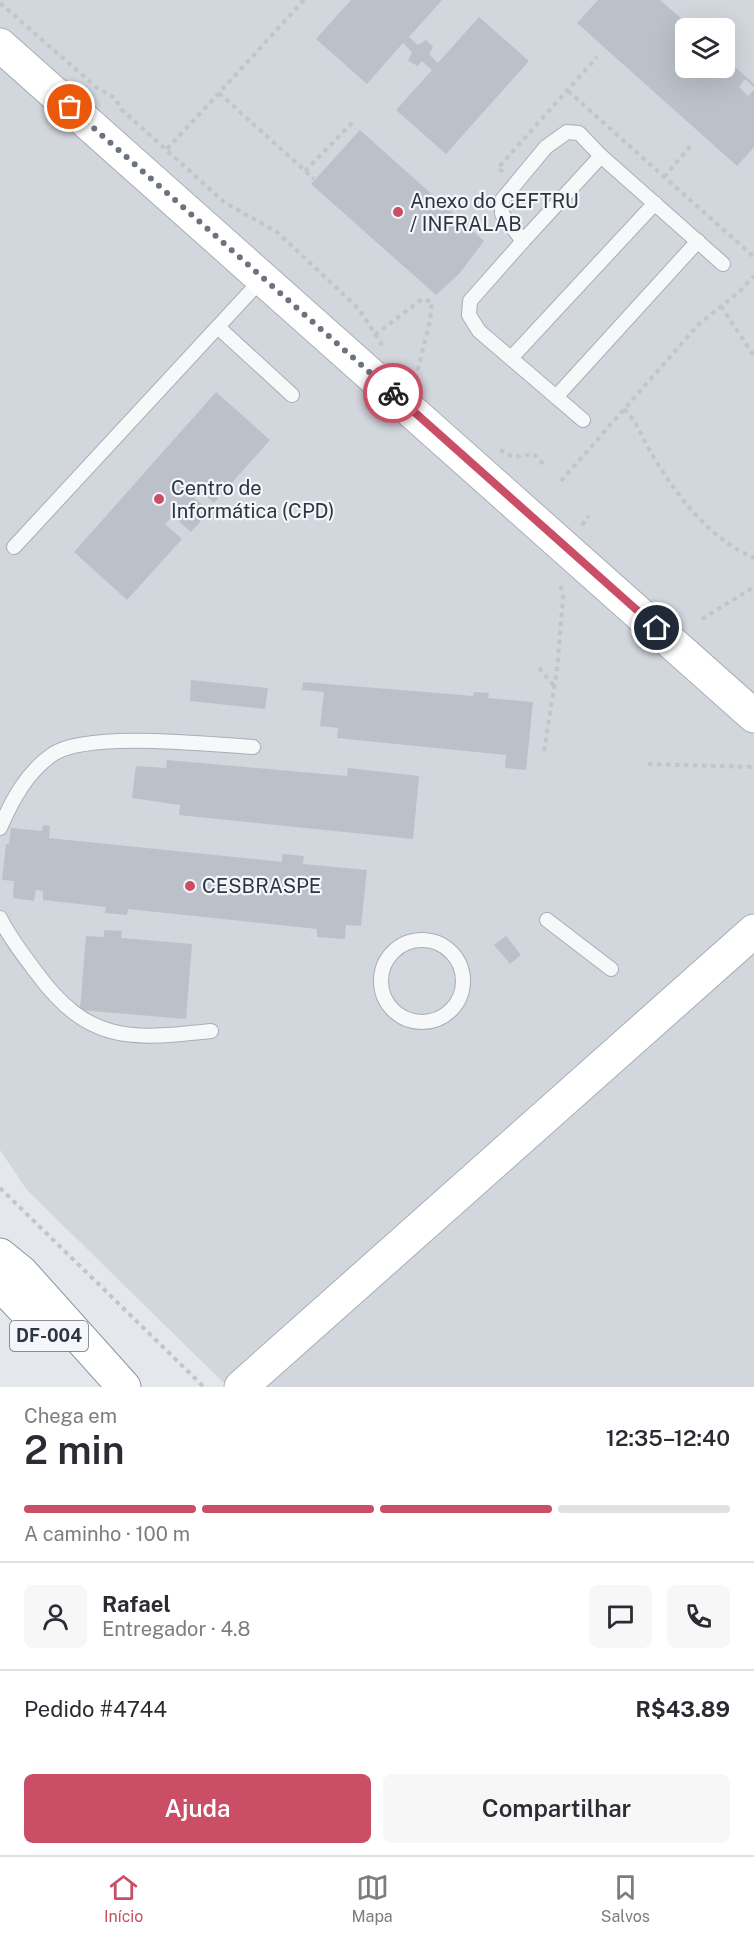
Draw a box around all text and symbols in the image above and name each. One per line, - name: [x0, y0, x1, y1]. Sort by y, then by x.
- map controls: [675, 18, 735, 78]
- button: layers: [675, 18, 735, 78]
- pin: [44, 81, 95, 132]
- icon: bag: [53, 90, 86, 123]
- place label: Anexo do CEFTRU / INFRALAB: [410, 189, 579, 236]
- marker: Anexo do CEFTRU / INFRALAB: [391, 205, 405, 219]
- courier: [363, 363, 423, 423]
- icon: bike: [377, 377, 410, 410]
- place label: Centro de Informática (CPD): [171, 476, 335, 523]
- marker: Centro de Informática (CPD): [152, 492, 166, 506]
- pin: [631, 602, 682, 653]
- icon: home: [640, 611, 673, 644]
- place label: CESBRASPE: [202, 874, 321, 898]
- marker: CESBRASPE: [183, 879, 197, 893]
- road number: DF-004: [10, 1321, 88, 1351]
- text: Chega em: [24, 1404, 117, 1428]
- text: 12:35–12:40: [606, 1425, 730, 1451]
- text: 2 min: [24, 1427, 125, 1473]
- text: A caminho · 100 m: [24, 1522, 190, 1546]
- button: person: [24, 1585, 87, 1648]
- button: chat: [589, 1585, 652, 1648]
- button: phone: [667, 1585, 730, 1648]
- text: Rafael: [102, 1591, 171, 1617]
- text: Entregador · 4.8: [102, 1617, 250, 1641]
- text: Pedido #4744: [24, 1696, 167, 1722]
- text: R$43.89: [636, 1696, 730, 1722]
- button: Ajuda: [24, 1774, 371, 1843]
- button: Compartilhar: [383, 1774, 730, 1843]
- tab: Início: [104, 1871, 143, 1926]
- tab: Mapa: [351, 1871, 393, 1926]
- tab: Salvos: [601, 1871, 650, 1926]

